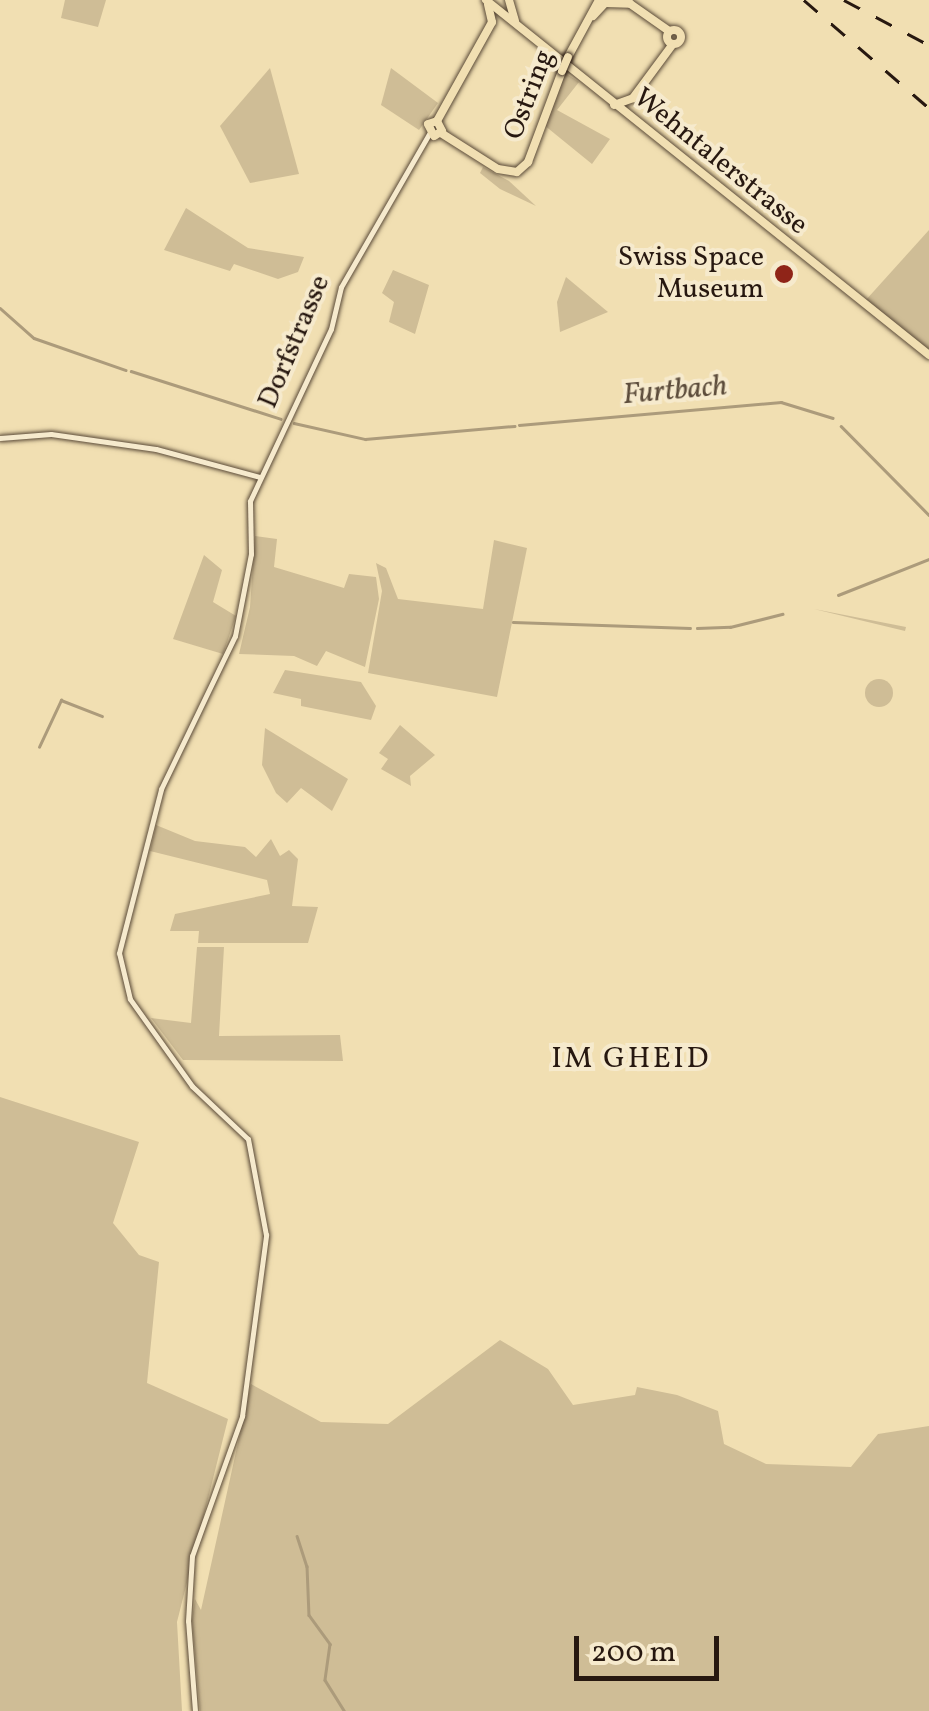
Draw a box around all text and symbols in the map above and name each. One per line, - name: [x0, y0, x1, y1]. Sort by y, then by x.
- street label: Ostring: [498, 45, 562, 145]
- street label: Wehntalerstrasse: [626, 81, 814, 243]
- place label: Swiss Space Museum: [618, 241, 764, 307]
- marker: Swiss Space Museum: [773, 263, 795, 285]
- street label: Dorfstrasse: [252, 270, 338, 414]
- water label: Furtbach: [621, 369, 729, 413]
- district label: IM GHEID: [551, 1041, 711, 1077]
- scale bar: [579, 1616, 724, 1678]
- text: 200 m: [591, 1632, 676, 1674]

